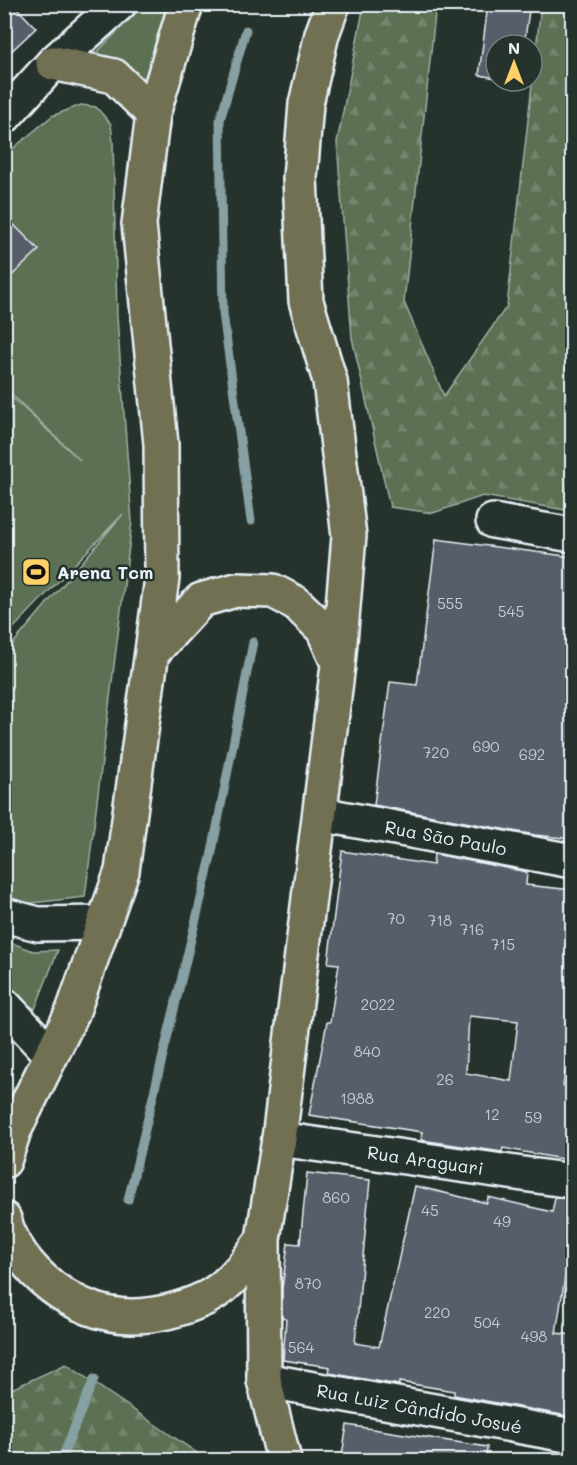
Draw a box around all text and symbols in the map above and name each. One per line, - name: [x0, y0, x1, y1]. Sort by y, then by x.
- north arrow: [484, 33, 544, 93]
- text: N: [508, 37, 520, 58]
- sports icon: Arena Tcm: [20, 556, 52, 588]
- place label: Arena Tcm: [57, 560, 153, 584]
- house number: 555: [437, 593, 463, 613]
- house number: 545: [498, 601, 524, 621]
- house number: 690: [472, 736, 500, 756]
- house number: 720: [423, 742, 449, 762]
- house number: 692: [519, 744, 545, 764]
- street label: Rua São Paulo: [383, 814, 509, 861]
- house number: 70: [387, 908, 405, 928]
- house number: 718: [428, 910, 452, 930]
- house number: 716: [460, 919, 484, 939]
- house number: 715: [491, 934, 515, 954]
- house number: 2022: [361, 994, 395, 1014]
- house number: 840: [353, 1041, 381, 1061]
- house number: 26: [436, 1069, 454, 1089]
- house number: 1988: [340, 1088, 374, 1108]
- house number: 12: [484, 1104, 500, 1124]
- house number: 59: [524, 1107, 542, 1127]
- street label: Rua Araguari: [366, 1140, 485, 1180]
- house number: 860: [322, 1187, 350, 1207]
- house number: 45: [421, 1200, 439, 1220]
- house number: 49: [493, 1211, 511, 1231]
- house number: 870: [295, 1273, 321, 1293]
- house number: 220: [424, 1302, 450, 1322]
- house number: 504: [474, 1312, 501, 1332]
- house number: 498: [521, 1326, 547, 1346]
- house number: 564: [288, 1337, 314, 1357]
- street label: Rua Luiz Cândido Josué: [315, 1378, 524, 1439]

